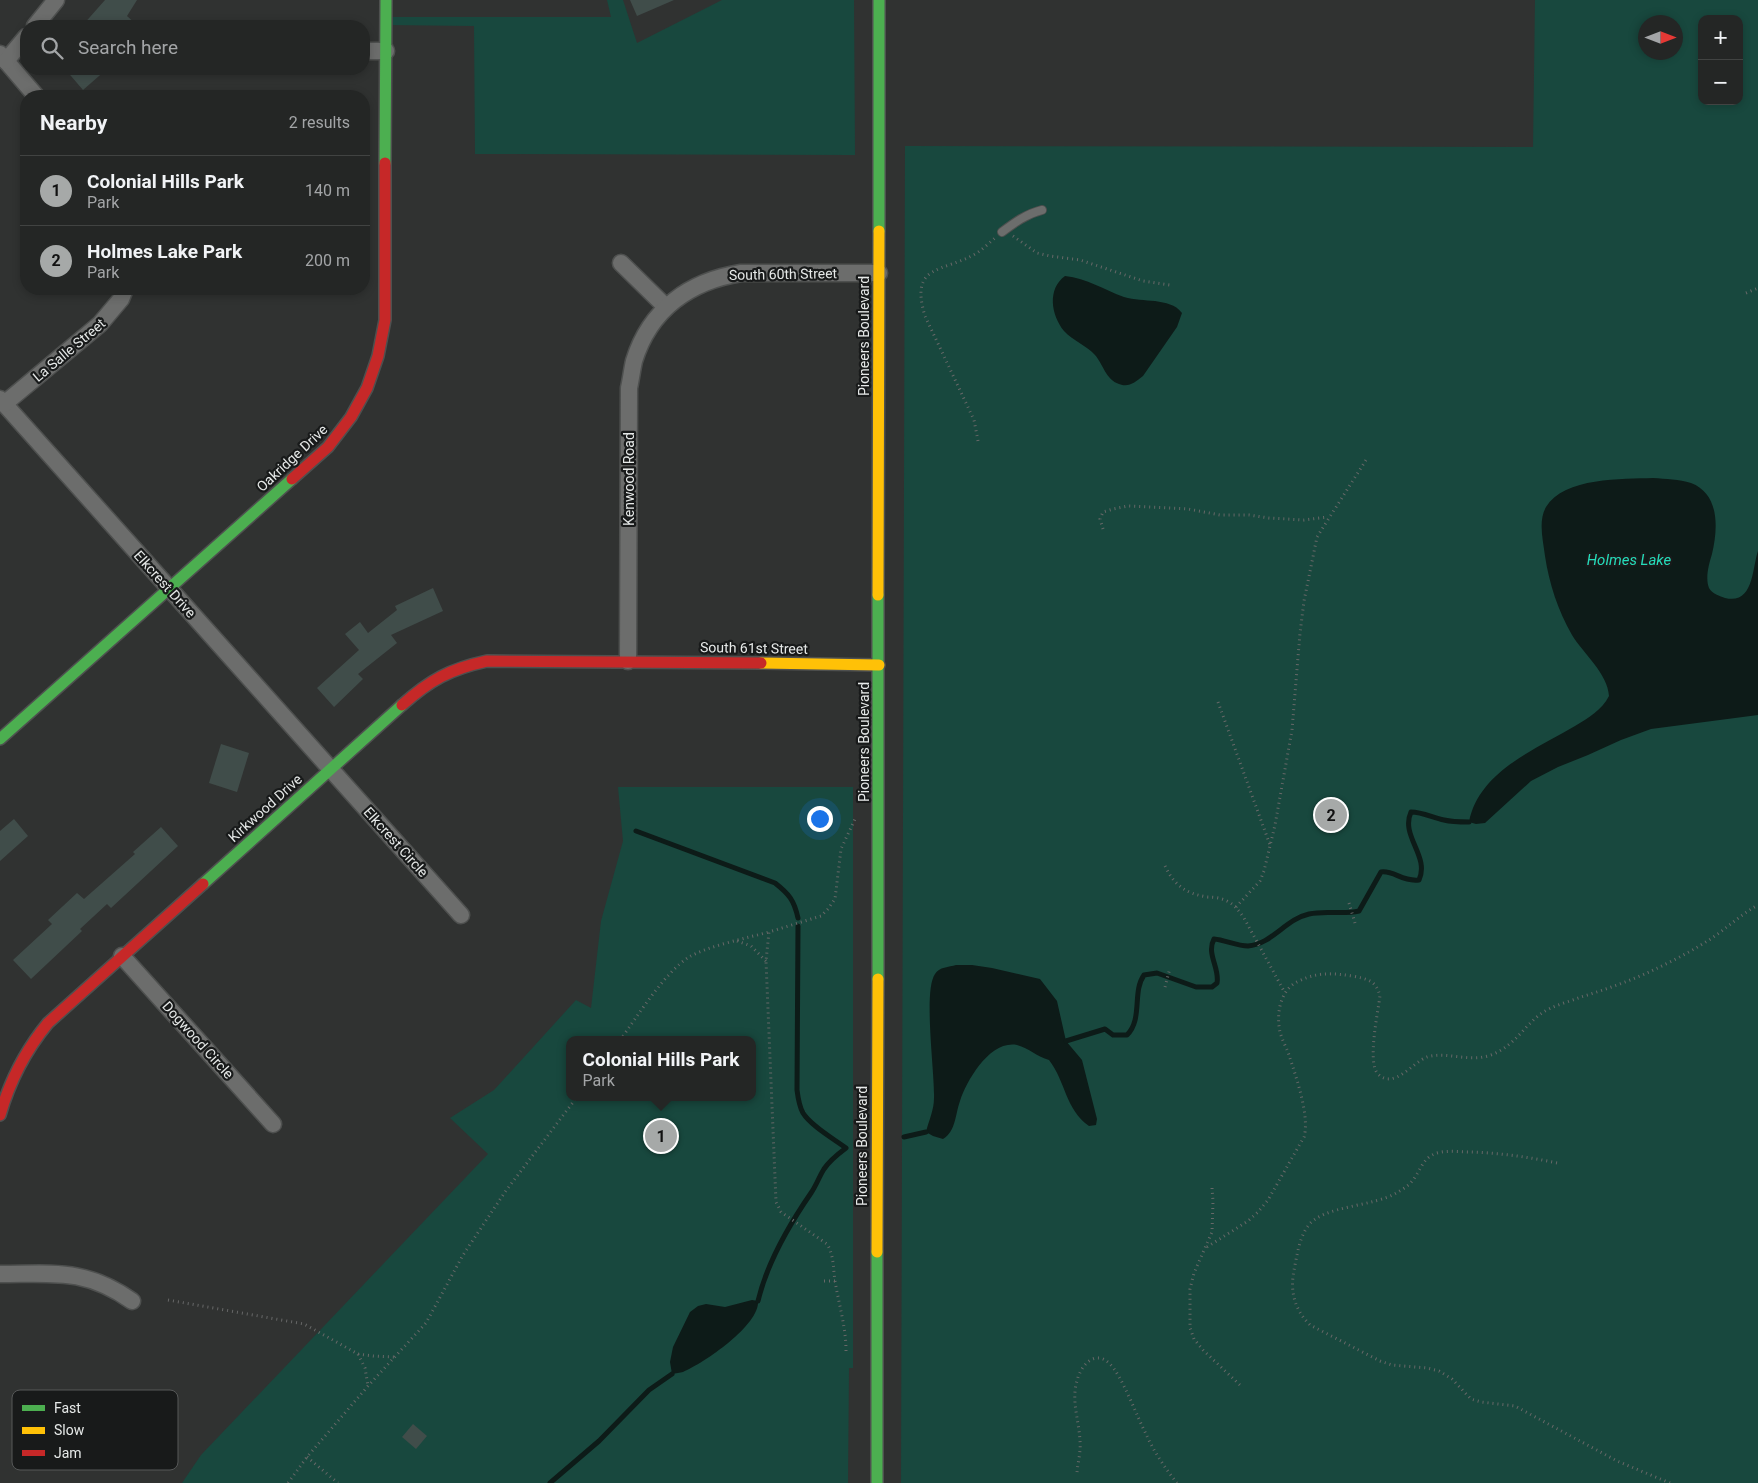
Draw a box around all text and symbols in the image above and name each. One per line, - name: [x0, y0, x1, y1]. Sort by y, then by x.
- north arrow: [1638, 15, 1683, 60]
- map controls: [1698, 15, 1743, 105]
- button: +: [1698, 15, 1743, 60]
- search box: [20, 20, 370, 75]
- icon: search: [38, 34, 66, 62]
- text: Search here: [78, 36, 178, 59]
- button: −: [1698, 60, 1743, 105]
- text: Nearby: [40, 111, 107, 135]
- text: 2 results: [289, 113, 350, 132]
- text: Colonial Hills Park: [87, 170, 244, 193]
- text: 1: [51, 181, 61, 200]
- text: 140 m: [305, 181, 350, 200]
- text: Park: [87, 193, 119, 212]
- text: Holmes Lake Park: [87, 240, 242, 263]
- text: 2: [51, 251, 61, 270]
- text: 200 m: [305, 251, 350, 270]
- text: Park: [87, 263, 119, 282]
- street label: South 60th Street: [729, 265, 838, 283]
- street label: Pioneers Boulevard: [856, 276, 872, 396]
- street label: La Salle Street: [30, 315, 109, 385]
- street label: Oakridge Drive: [253, 421, 331, 495]
- street label: Kenwood Road: [621, 432, 637, 526]
- street label: Elkcrest Drive: [131, 547, 199, 621]
- water label: Holmes Lake: [1587, 551, 1672, 569]
- street label: South 61st Street: [700, 639, 808, 657]
- street label: Pioneers Boulevard: [856, 682, 872, 802]
- street label: Kirkwood Drive: [225, 771, 305, 845]
- pin: 2: [1315, 796, 1347, 834]
- street label: Elkcrest Circle: [361, 804, 431, 880]
- your location: [807, 806, 833, 832]
- street label: Dogwood Circle: [159, 998, 237, 1082]
- popup: [566, 1036, 756, 1101]
- text: Colonial Hills Park: [583, 1048, 739, 1071]
- text: Park: [583, 1071, 615, 1090]
- street label: Pioneers Boulevard: [854, 1086, 870, 1206]
- pin: 1: [645, 1117, 677, 1155]
- legend: [12, 1390, 178, 1470]
- text: Fast: [54, 1400, 81, 1416]
- text: Slow: [54, 1422, 85, 1438]
- text: Jam: [54, 1445, 82, 1461]

